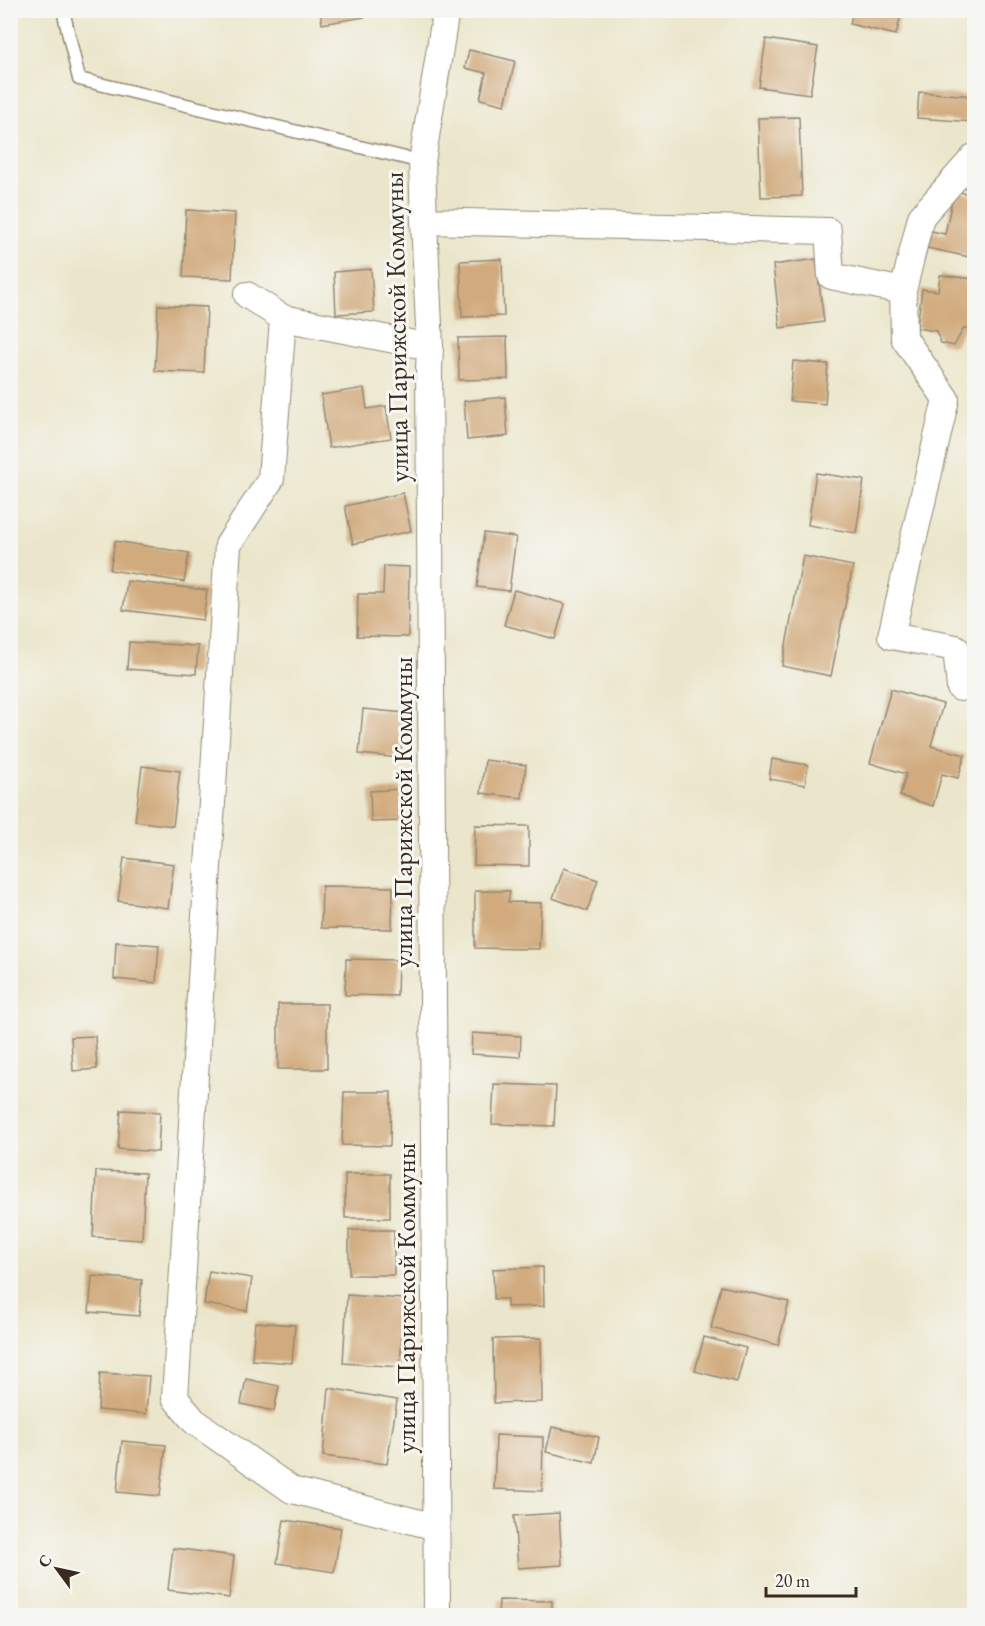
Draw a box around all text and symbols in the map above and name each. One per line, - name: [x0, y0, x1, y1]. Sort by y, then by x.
- street label: улица Парижской Коммуны: [376, 171, 416, 483]
- street label: улица Парижской Коммуны: [385, 657, 420, 967]
- street label: улица Парижской Коммуны: [388, 1143, 423, 1453]
- north arrow: [27, 1539, 87, 1599]
- text: С: [33, 1551, 57, 1572]
- scale bar: [766, 1560, 856, 1598]
- text: 20 m: [775, 1569, 810, 1592]

